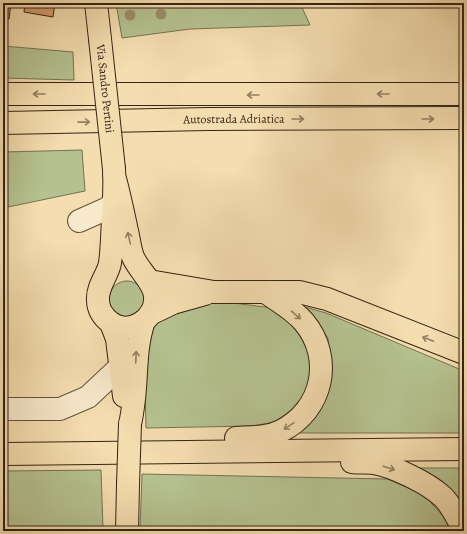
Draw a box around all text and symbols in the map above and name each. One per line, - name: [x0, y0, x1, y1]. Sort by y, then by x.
- street label: Via Sandro Pertini: [93, 43, 118, 134]
- one-way arrow: [33, 90, 46, 98]
- one-way arrow: [377, 90, 390, 98]
- one-way arrow: [247, 91, 260, 99]
- street label: Autostrada Adriatica: [182, 111, 285, 128]
- one-way arrow: [291, 115, 304, 123]
- one-way arrow: [421, 115, 434, 123]
- one-way arrow: [77, 118, 90, 126]
- one-way arrow: [125, 232, 132, 245]
- one-way arrow: [291, 310, 302, 319]
- one-way arrow: [422, 334, 434, 342]
- one-way arrow: [133, 351, 140, 364]
- one-way arrow: [283, 422, 295, 430]
- one-way arrow: [382, 465, 395, 472]

